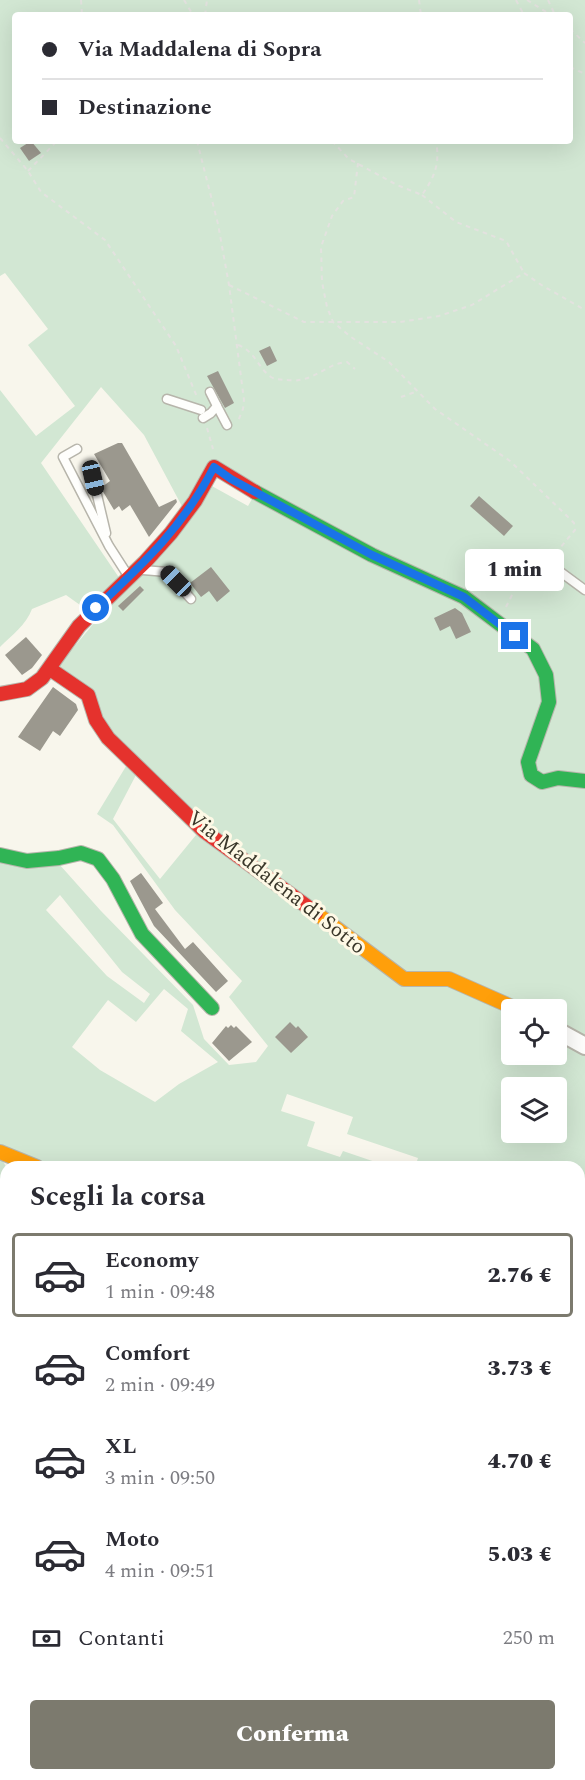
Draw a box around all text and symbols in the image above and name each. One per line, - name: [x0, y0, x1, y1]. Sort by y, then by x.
- text: Via Maddalena di Sopra: [78, 33, 322, 66]
- text: Destinazione: [78, 91, 212, 124]
- car: [80, 458, 106, 498]
- callout: 1 min: [466, 549, 564, 591]
- text: 1 min: [487, 555, 542, 585]
- car: [157, 562, 195, 600]
- route start: [82, 594, 109, 621]
- route end: [501, 622, 528, 649]
- street label: Via Maddalena di Sotto: [181, 803, 372, 963]
- map controls: [501, 999, 567, 1143]
- button: locate: [501, 999, 567, 1065]
- button: layers: [501, 1077, 567, 1143]
- text: Scegli la corsa: [30, 1176, 205, 1218]
- text: Economy: [105, 1244, 198, 1277]
- icon: car: [33, 1248, 87, 1302]
- text: 2.76 €: [488, 1259, 552, 1292]
- text: 1 min · 09:48: [105, 1277, 215, 1307]
- text: Comfort: [105, 1337, 190, 1370]
- icon: car: [33, 1341, 87, 1395]
- text: 3.73 €: [488, 1352, 552, 1385]
- text: 2 min · 09:49: [105, 1370, 215, 1400]
- text: XL: [105, 1430, 136, 1463]
- icon: car: [33, 1434, 87, 1488]
- text: 4.70 €: [488, 1445, 552, 1478]
- text: 3 min · 09:50: [105, 1463, 215, 1493]
- text: Moto: [105, 1523, 159, 1556]
- icon: car: [33, 1527, 87, 1581]
- text: 5.03 €: [488, 1538, 552, 1571]
- text: 4 min · 09:51: [105, 1556, 215, 1586]
- icon: cash: [30, 1622, 63, 1655]
- text: Contanti: [78, 1622, 165, 1655]
- text: 250 m: [503, 1623, 555, 1653]
- button: Conferma: [30, 1700, 555, 1769]

